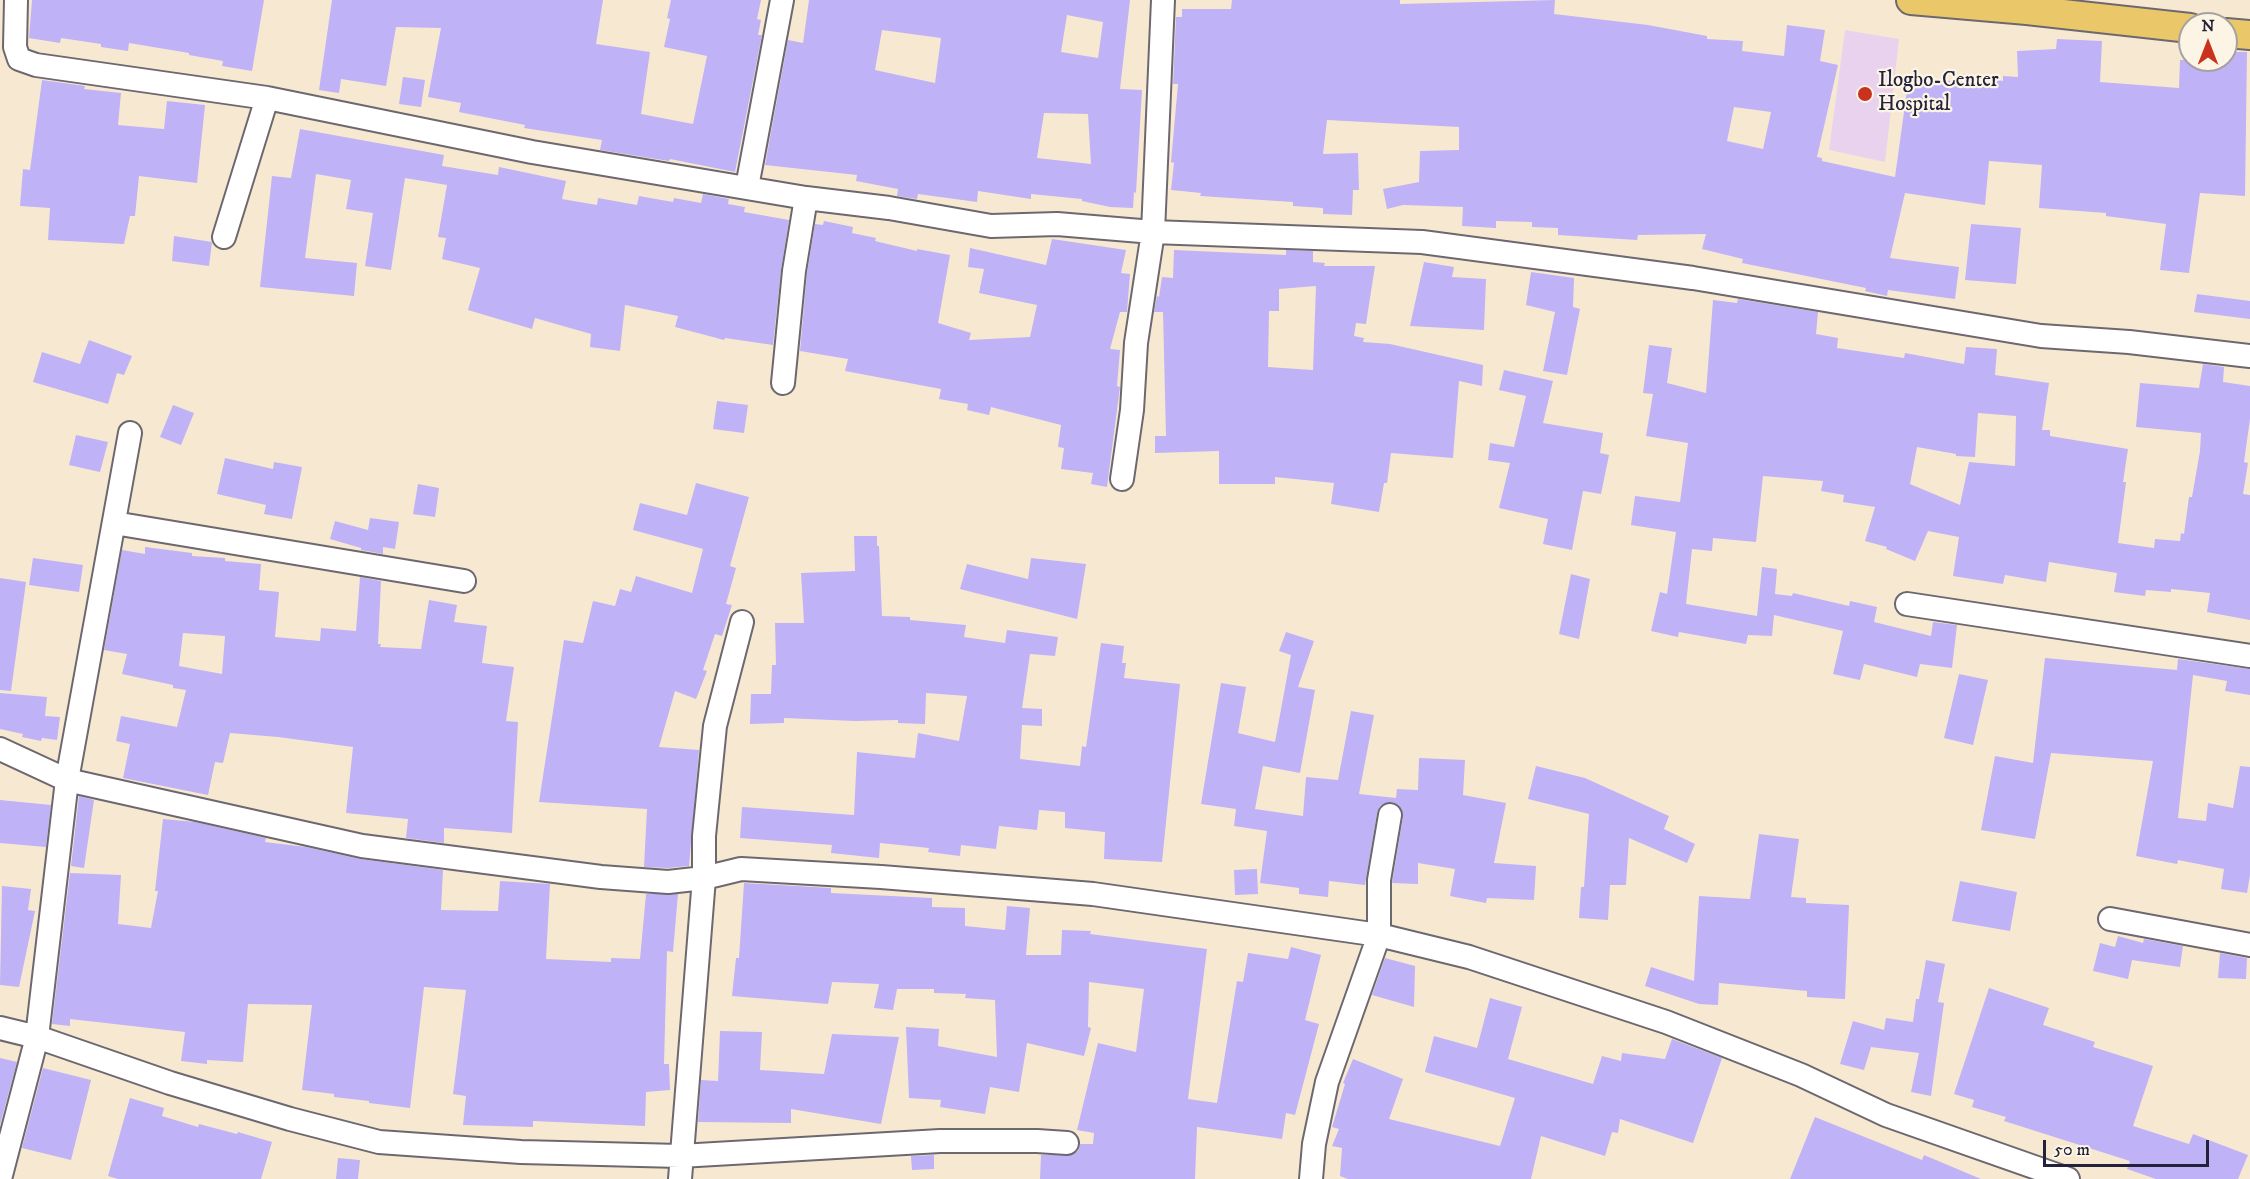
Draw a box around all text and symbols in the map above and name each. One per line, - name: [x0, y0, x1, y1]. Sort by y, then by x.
- north arrow: [2178, 12, 2238, 72]
- text: N: [2201, 16, 2215, 36]
- place label: Ilogbo-Center Hospital: [1878, 69, 1999, 119]
- marker: Ilogbo-Center Hospital: [1856, 85, 1874, 103]
- scale bar: [2046, 1128, 2212, 1166]
- text: 50 m: [2054, 1139, 2090, 1161]

